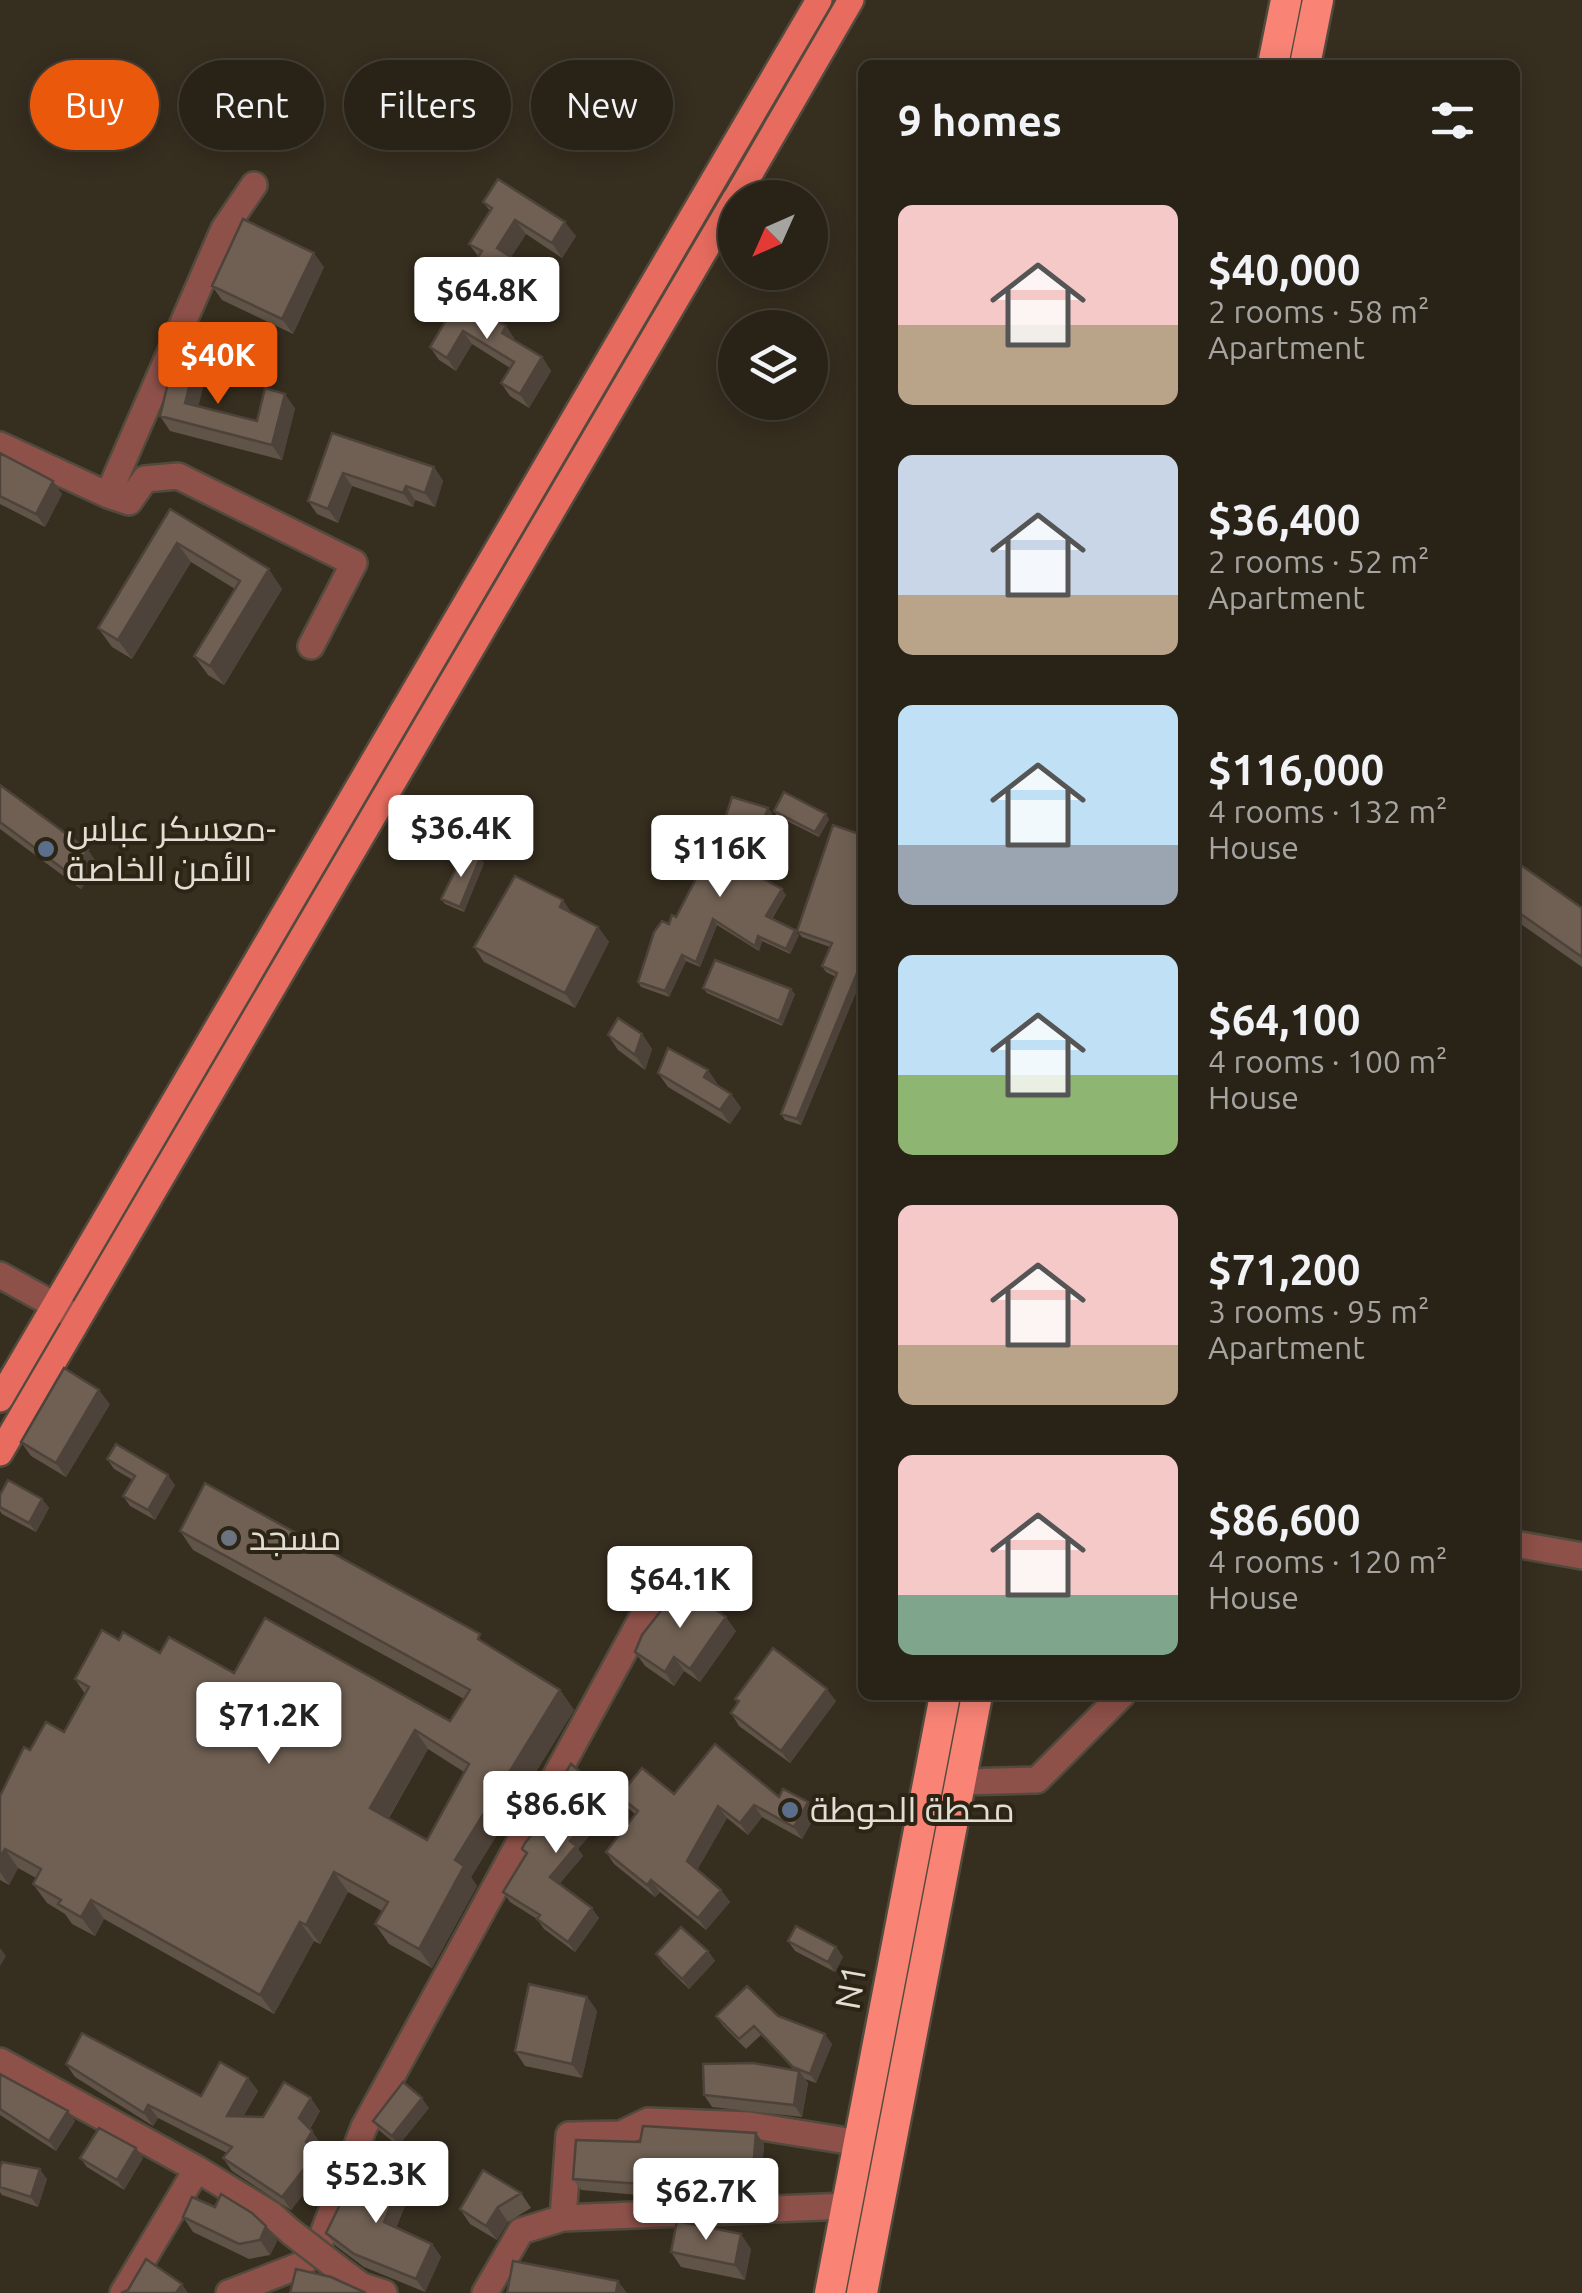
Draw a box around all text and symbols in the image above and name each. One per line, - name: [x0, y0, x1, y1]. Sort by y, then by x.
- chip: Buy: [30, 60, 159, 150]
- chip: Rent: [179, 60, 324, 150]
- chip: Filters: [344, 60, 511, 150]
- chip: New: [531, 60, 673, 150]
- icon: filters: [1425, 93, 1480, 148]
- text: 9 homes: [898, 97, 1062, 144]
- north arrow: [718, 180, 828, 290]
- map controls: [718, 180, 828, 420]
- icon: home: [978, 245, 1098, 365]
- text: $40,000: [1208, 246, 1360, 293]
- pin: $64.8K: [406, 257, 568, 342]
- text: $64.8K: [436, 271, 538, 307]
- text: 2 rooms · 58 m²: [1208, 293, 1429, 329]
- button: layers: [718, 310, 828, 420]
- pin: $40K: [159, 322, 277, 407]
- text: Apartment: [1208, 329, 1365, 365]
- text: $40K: [180, 336, 256, 372]
- icon: home: [978, 495, 1098, 615]
- text: $36,400: [1208, 496, 1360, 543]
- text: 2 rooms · 52 m²: [1208, 543, 1429, 579]
- text: Apartment: [1208, 579, 1365, 615]
- icon: home: [978, 745, 1098, 865]
- text: $116,000: [1208, 746, 1384, 793]
- text: 4 rooms · 132 m²: [1208, 793, 1448, 829]
- pin: $36.4K: [380, 795, 542, 880]
- place label: معسكر عباس- الأمن الخاصة: [66, 808, 276, 890]
- text: $36.4K: [410, 809, 512, 845]
- pin: $116K: [650, 815, 790, 900]
- text: $116K: [673, 829, 767, 865]
- text: House: [1208, 829, 1299, 865]
- marker: معسكر عباس- الأمن الخاصة: [35, 838, 57, 860]
- icon: home: [978, 995, 1098, 1115]
- text: $64,100: [1208, 996, 1360, 1043]
- text: 4 rooms · 100 m²: [1208, 1043, 1448, 1079]
- text: House: [1208, 1079, 1299, 1115]
- icon: home: [978, 1245, 1098, 1365]
- text: $71,200: [1208, 1246, 1360, 1293]
- text: 3 rooms · 95 m²: [1208, 1293, 1429, 1329]
- text: Apartment: [1208, 1329, 1365, 1365]
- icon: home: [978, 1495, 1098, 1615]
- text: $86,600: [1208, 1496, 1360, 1543]
- place label: مسجد: [249, 1517, 341, 1557]
- marker: مسجد: [218, 1527, 240, 1549]
- text: 4 rooms · 120 m²: [1208, 1543, 1448, 1579]
- pin: $64.1K: [599, 1546, 761, 1631]
- text: $64.1K: [629, 1560, 731, 1596]
- text: House: [1208, 1579, 1299, 1615]
- pin: $71.2K: [188, 1682, 350, 1767]
- text: $71.2K: [218, 1696, 320, 1732]
- pin: $86.6K: [475, 1771, 637, 1856]
- text: $86.6K: [505, 1785, 607, 1821]
- place label: محطة الحوطة: [810, 1789, 1015, 1830]
- marker: محطة الحوطة: [779, 1799, 801, 1821]
- street label: N1: [826, 1961, 874, 2012]
- pin: $52.3K: [295, 2141, 457, 2226]
- text: $52.3K: [325, 2155, 427, 2191]
- pin: $62.7K: [625, 2158, 787, 2243]
- text: $62.7K: [655, 2172, 757, 2208]

